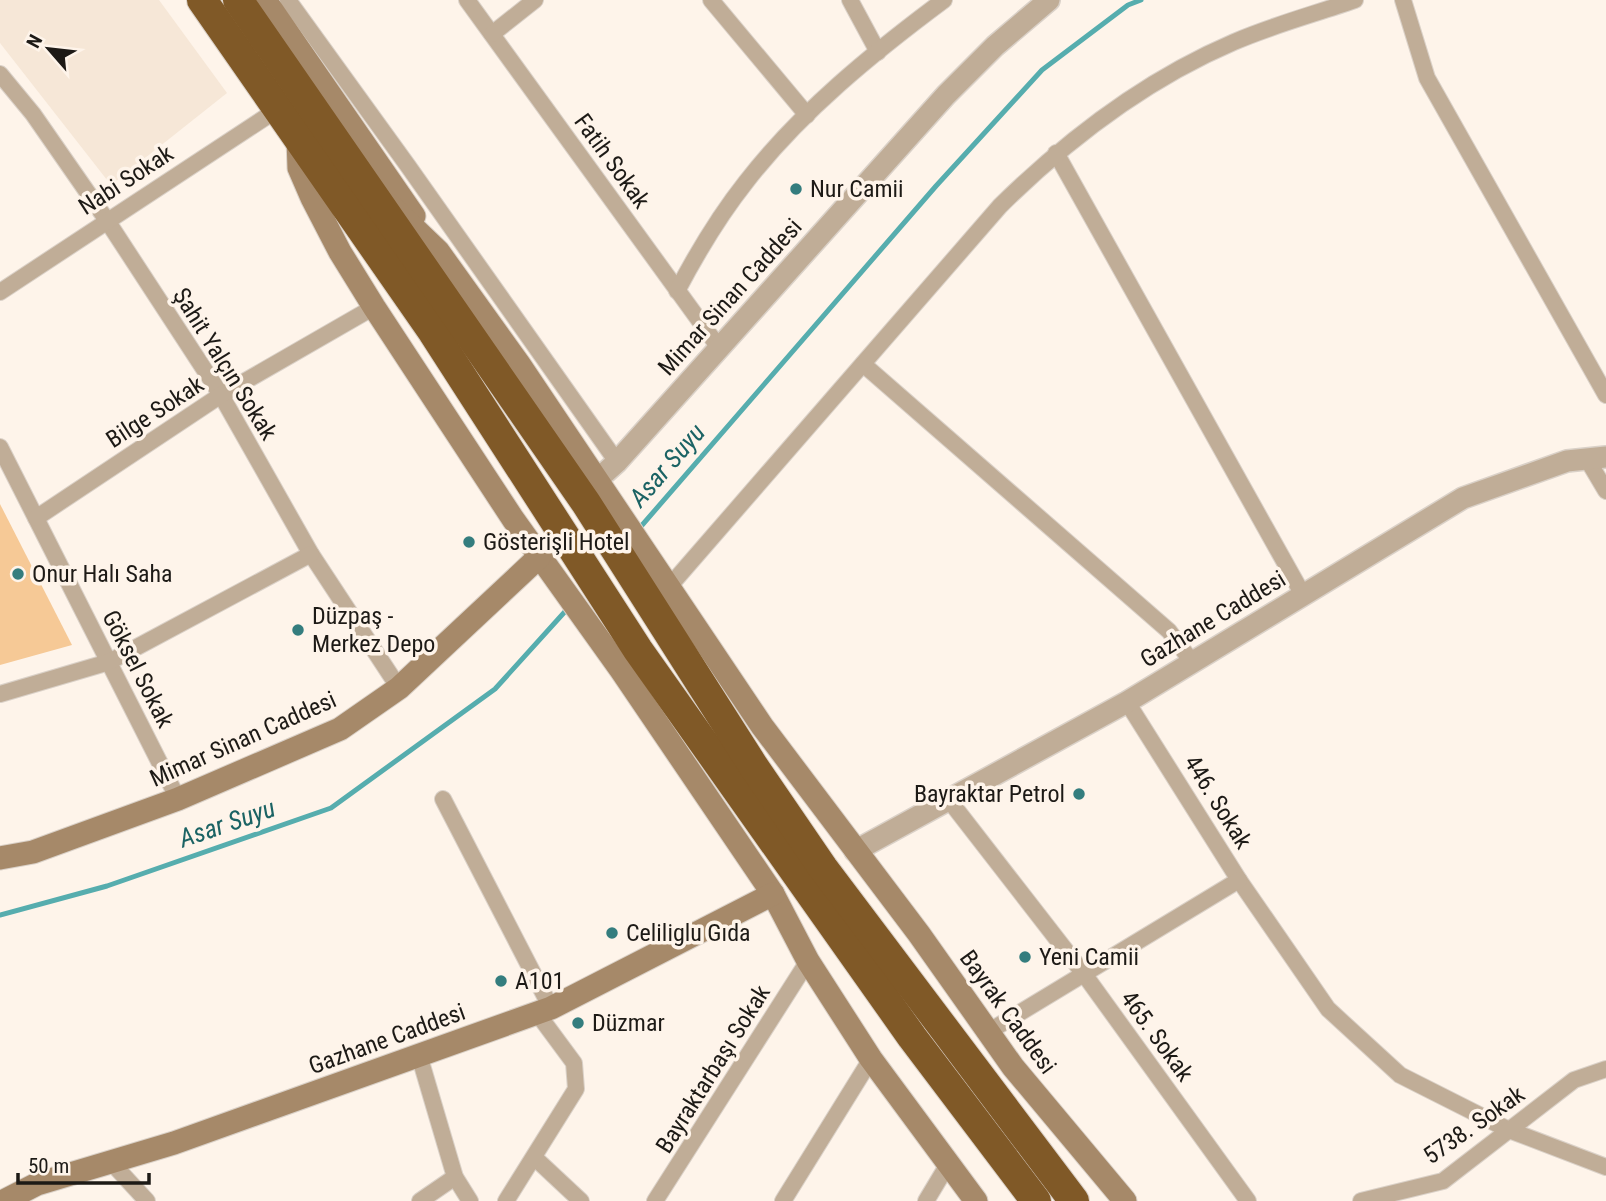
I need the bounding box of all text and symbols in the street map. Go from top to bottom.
north arrow [14,14,84,84]
text: N [22,31,47,52]
street label: Fatih Sokak [568,108,656,214]
street label: Nabi Sokak [74,139,179,221]
place label: Nur Camii [810,175,903,203]
marker: Nur Camii [788,181,804,197]
street label: Mimar Sinan Caddesi [652,213,808,381]
street label: Şahit Yalçın Sokak [167,283,283,445]
street label: Bilge Sokak [101,370,209,454]
water label: Asar Suyu [622,418,711,513]
place label: Gösterişli Hotel [483,528,630,556]
marker: Gösterişli Hotel [461,534,477,550]
place label: Onur Halı Saha [32,560,173,588]
street label: Gazhane Caddesi [1135,565,1291,673]
marker: Onur Halı Saha [10,566,26,582]
place label: Düzpaş - Merkez Depo [312,602,435,658]
street label: Göksel Sokak [96,606,180,732]
marker: Düzpaş - Merkez Depo [290,622,306,638]
street label: Mimar Sinan Caddesi [146,685,340,793]
street label: 446. Sokak [1178,750,1258,854]
place label: Bayraktar Petrol [914,780,1065,808]
marker: Bayraktar Petrol [1071,786,1087,802]
water label: Asar Suyu [174,793,279,854]
place label: Celiliglu Gıda [626,919,751,947]
marker: Celiliglu Gıda [604,925,620,941]
place label: Yeni Camii [1039,943,1139,971]
street label: Bayrak Caddesi [954,945,1062,1079]
marker: Yeni Camii [1017,949,1033,965]
place label: A101 [515,967,564,995]
marker: A101 [493,973,509,989]
street label: Bayraktarbaşı Sokak [650,980,776,1158]
street label: 465. Sokak [1115,985,1199,1087]
street label: Gazhane Caddesi [305,998,469,1080]
place label: Düzmar [592,1009,665,1037]
marker: Düzmar [570,1015,586,1031]
street label: 5738. Sokak [1418,1080,1530,1170]
scale bar [18,1142,149,1186]
text: 50 m [28,1154,69,1178]

